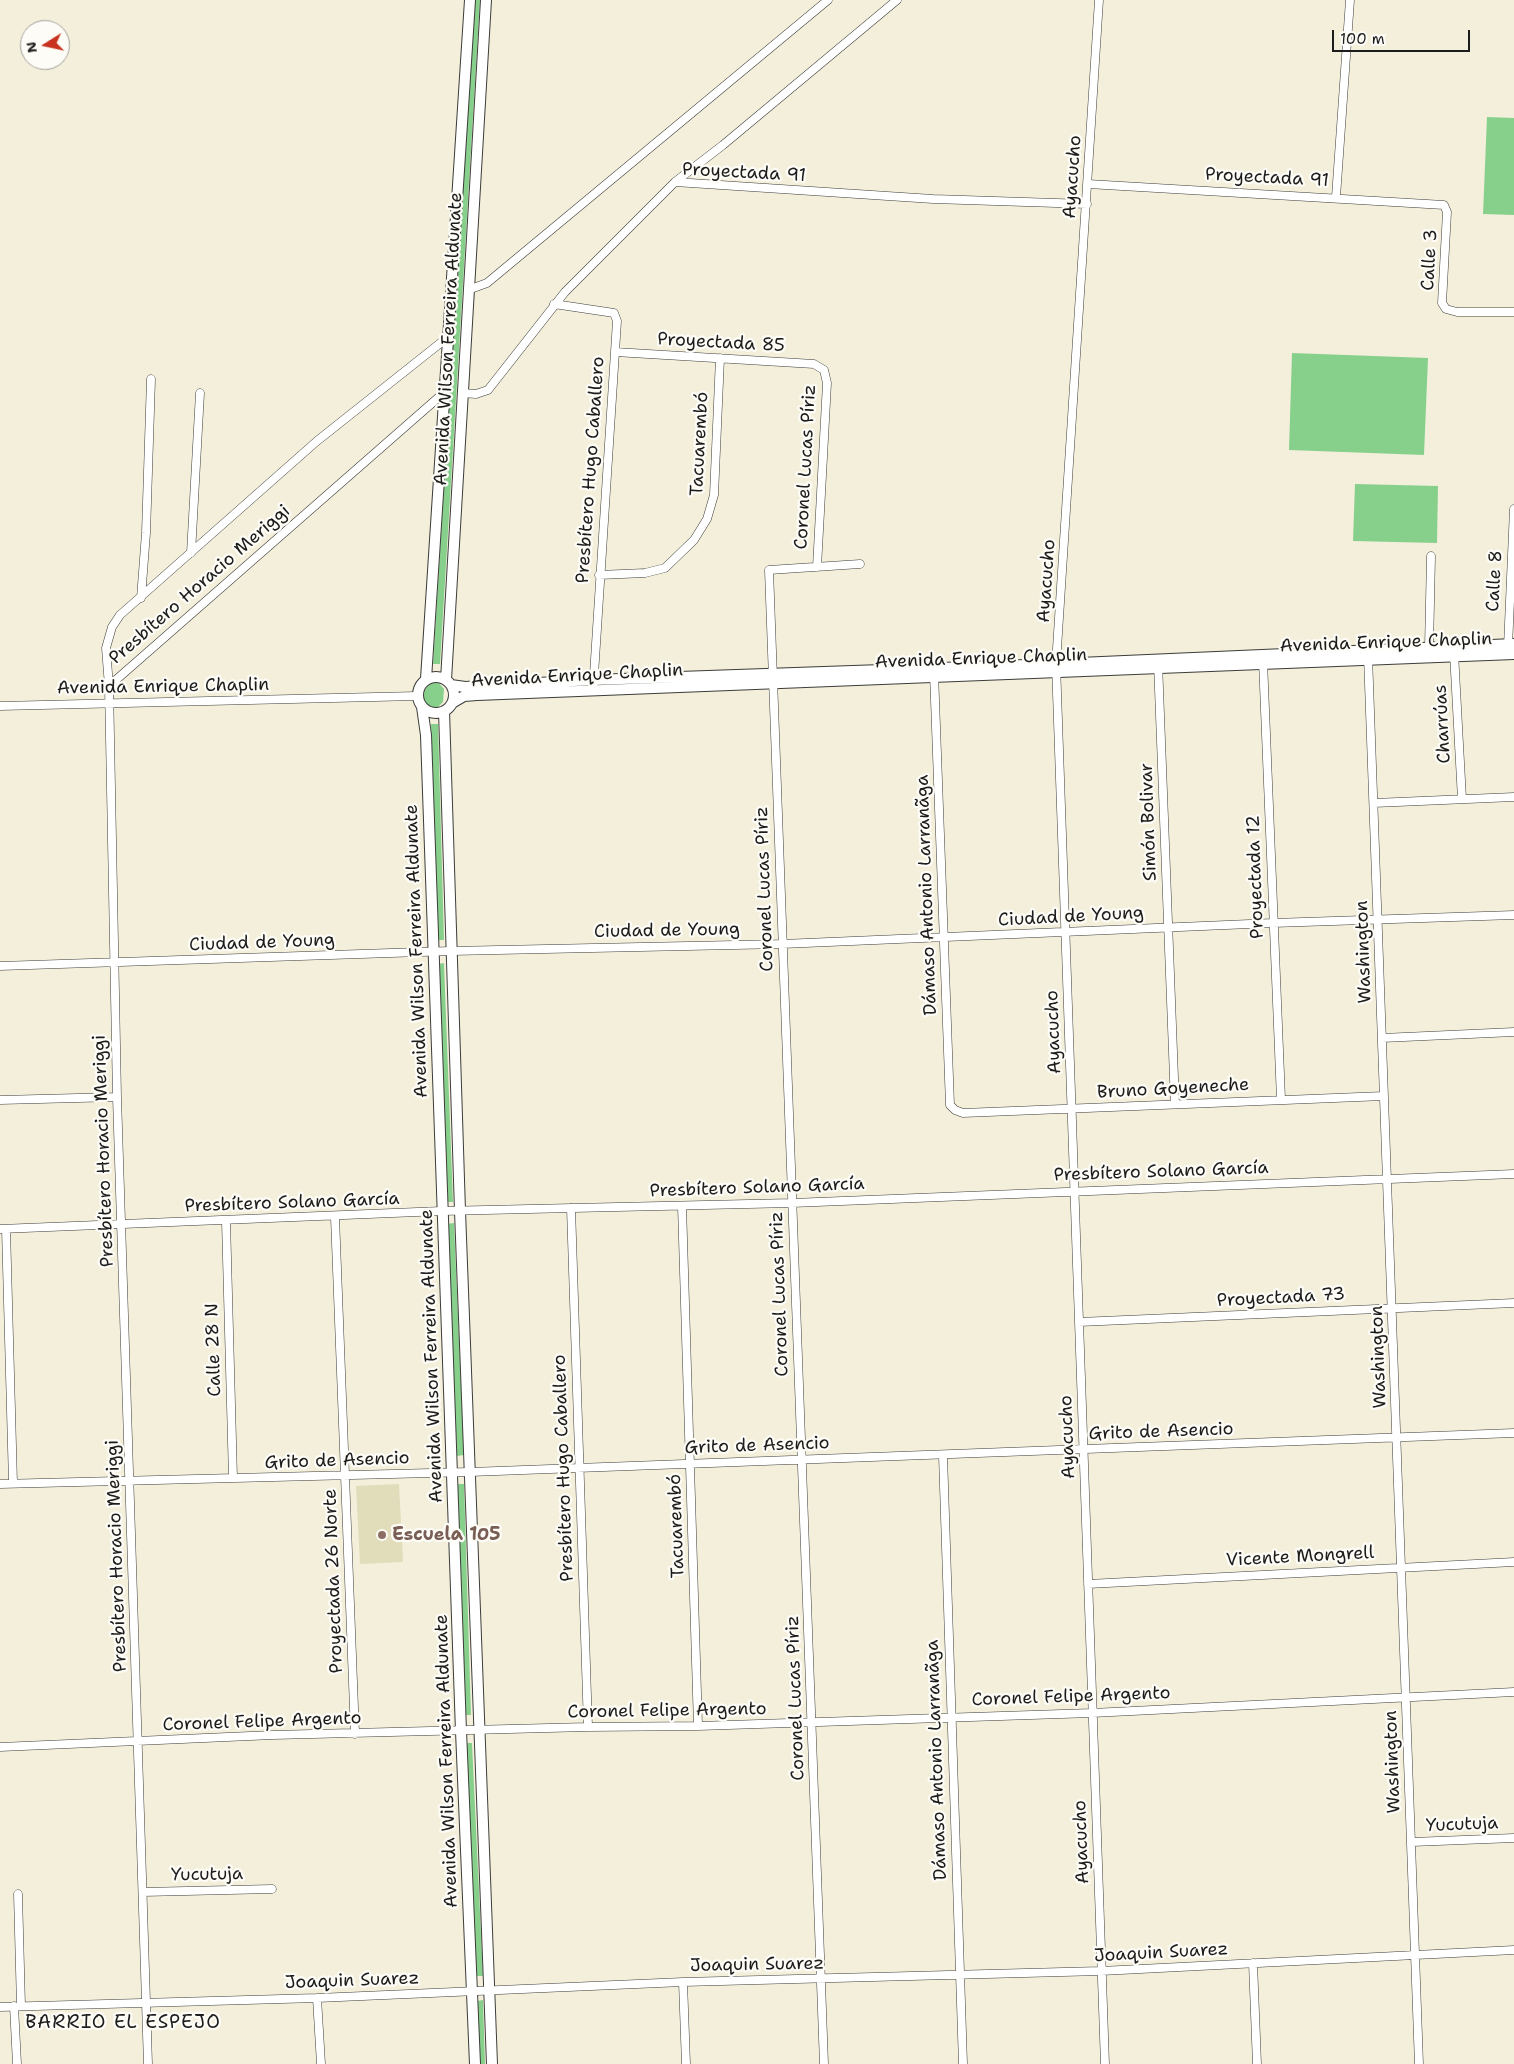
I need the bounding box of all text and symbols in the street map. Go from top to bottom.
north arrow [20,20,70,70]
scale bar [1334,20,1472,52]
text: 100 m [1340,29,1385,49]
text: N [21,40,41,54]
street label: Ayacucho [1059,134,1087,220]
street label: Proyectada 91 [681,159,807,187]
street label: Proyectada 91 [1204,164,1330,192]
street label: Avenida Wilson Ferreira Aldunate [431,192,467,486]
street label: Calle 3 [1418,229,1442,291]
street label: Proyectada 85 [657,329,785,357]
street label: Presbítero Hugo Caballero [572,356,610,584]
street label: Coronel Lucas Píriz [791,384,821,550]
street label: Tacuarembó [686,391,714,497]
street label: Presbítero Horacio Meriggi [105,501,295,669]
street label: Ayacucho [1033,538,1061,624]
street label: Calle 8 [1483,550,1507,612]
street label: Avenida Enrique Chaplin [1280,629,1492,657]
street label: Avenida Enrique Chaplin [875,645,1087,673]
street label: Avenida Enrique Chaplin [470,660,684,692]
street label: Avenida Enrique Chaplin [57,674,269,700]
street label: Charrúas [1430,684,1456,764]
street label: Simón Bolivar [1136,762,1162,882]
street label: Dámaso Antonio Larranãga [912,774,942,1016]
street label: Avenida Wilson Ferreira Aldunate [401,804,433,1098]
street label: Coronel Lucas Píriz [751,806,779,972]
street label: Proyectada 12 [1243,815,1269,939]
street label: Washington [1351,900,1377,1004]
street label: Ciudad de Young [998,902,1144,932]
street label: Ciudad de Young [594,919,740,943]
street label: Ciudad de Young [189,930,335,956]
street label: Ayacucho [1042,990,1066,1074]
street label: Presbítero Horacio Meriggi [89,1034,119,1268]
street label: Bruno Goyeneche [1096,1074,1250,1104]
street label: Presbítero Solano García [1053,1157,1269,1187]
street label: Presbítero Solano García [649,1173,865,1203]
street label: Presbítero Solano García [184,1188,400,1218]
street label: Avenida Wilson Ferreira Aldunate [416,1209,448,1503]
street label: Coronel Lucas Píriz [766,1211,794,1377]
street label: Proyectada 73 [1216,1284,1346,1312]
street label: Calle 28 N [202,1303,226,1397]
street label: Washington [1366,1305,1392,1409]
street label: Presbítero Hugo Caballero [549,1354,579,1582]
street label: Ayacucho [1056,1395,1080,1479]
street label: Grito de Asencio [1088,1419,1234,1445]
street label: Grito de Asencio [684,1433,830,1459]
street label: Presbítero Horacio Meriggi [102,1439,132,1673]
street label: Grito de Asencio [264,1448,410,1474]
street label: Tacuarembó [664,1474,690,1578]
street label: Proyectada 26 Norte [320,1488,348,1674]
place label: Escuela 105 [392,1524,501,1546]
marker: Escuela 105 [376,1529,388,1541]
street label: Vicente Mongrell [1225,1542,1375,1572]
street label: Avenida Wilson Ferreira Aldunate [431,1614,463,1908]
street label: Coronel Lucas Píriz [782,1615,810,1781]
street label: Dámaso Antonio Larranãga [922,1639,952,1881]
street label: Coronel Felipe Argento [971,1683,1171,1711]
street label: Coronel Felipe Argento [567,1698,767,1724]
street label: Coronel Felipe Argento [162,1708,362,1736]
street label: Washington [1380,1710,1406,1814]
street label: Ayacucho [1070,1800,1094,1884]
street label: Yucutuja [1425,1813,1499,1837]
street label: Yucutuja [171,1864,243,1886]
street label: Joaquin Suarez [1093,1939,1229,1967]
street label: Joaquin Suarez [690,1953,824,1977]
street label: Joaquin Suarez [284,1968,420,1994]
district label: BARRIO EL ESPEJO [23,2012,223,2034]

